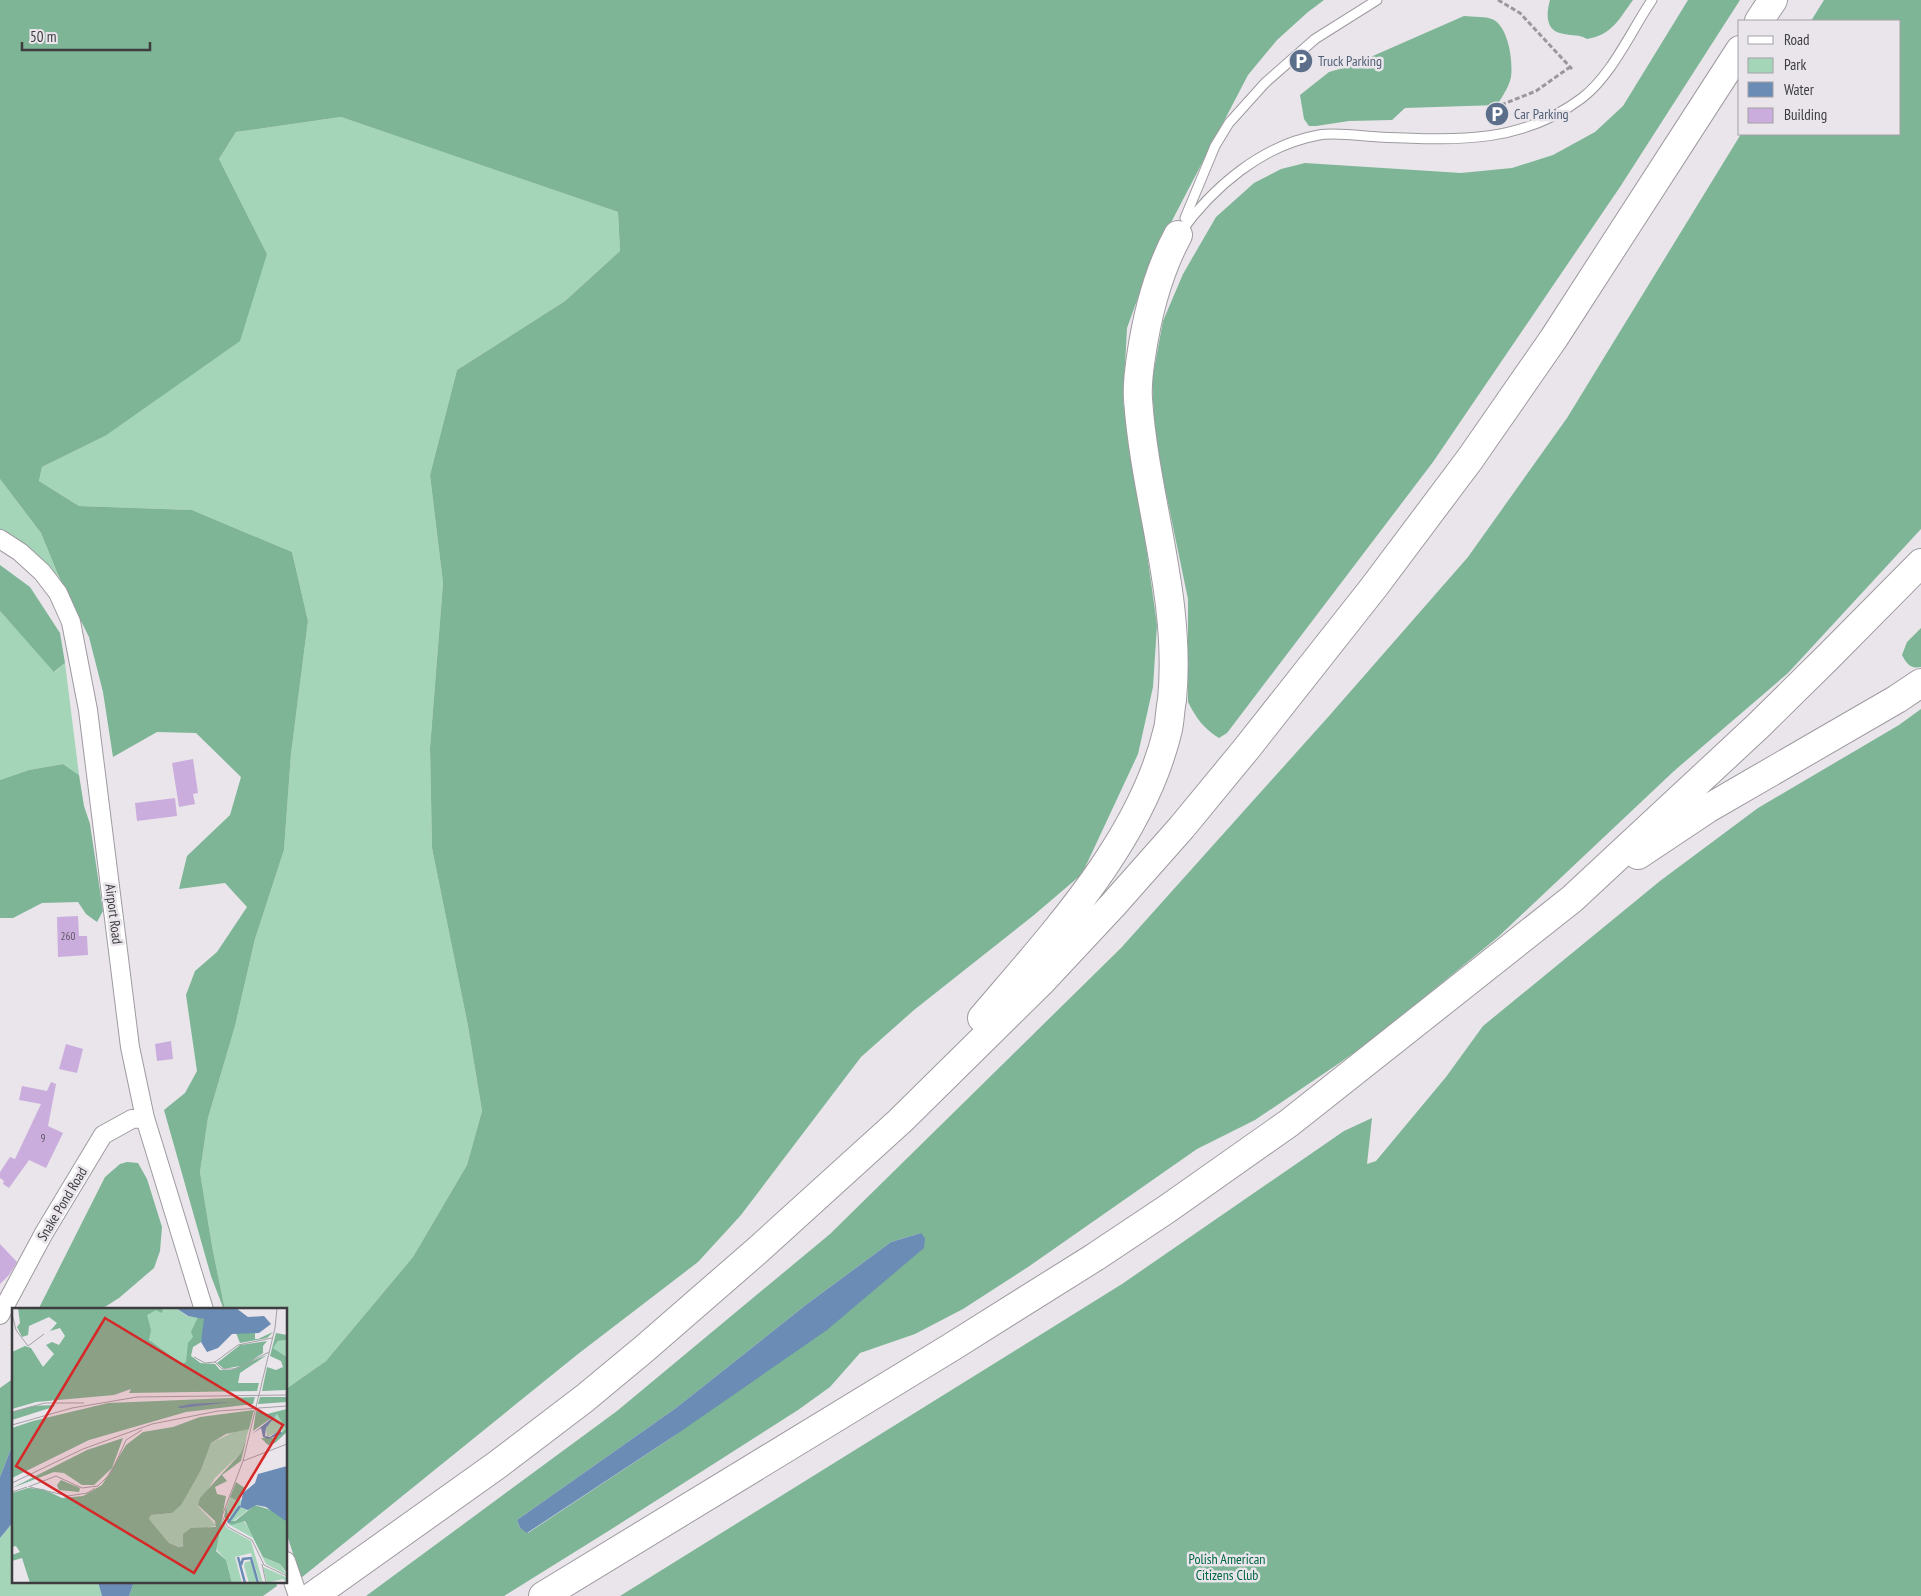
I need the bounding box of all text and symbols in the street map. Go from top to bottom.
scale bar [22,20,150,52]
legend [1738,20,1901,135]
text: 50 m [30,27,56,46]
text: Road [1784,30,1810,49]
parking icon: Truck Parking [1288,48,1314,74]
place label: Truck Parking [1318,52,1382,70]
text: Park [1784,55,1806,74]
text: Water [1784,80,1815,99]
parking icon: Car Parking [1484,101,1510,127]
place label: Car Parking [1514,105,1569,123]
text: Building [1784,105,1827,124]
street label: Airport Road [101,883,127,945]
house number: 260 [61,929,75,943]
house number: 9 [41,1131,46,1145]
street label: Snake Pond Road [33,1164,91,1244]
inset map [12,1308,288,1584]
park label: Polish American Citizens Club [1189,1550,1265,1584]

